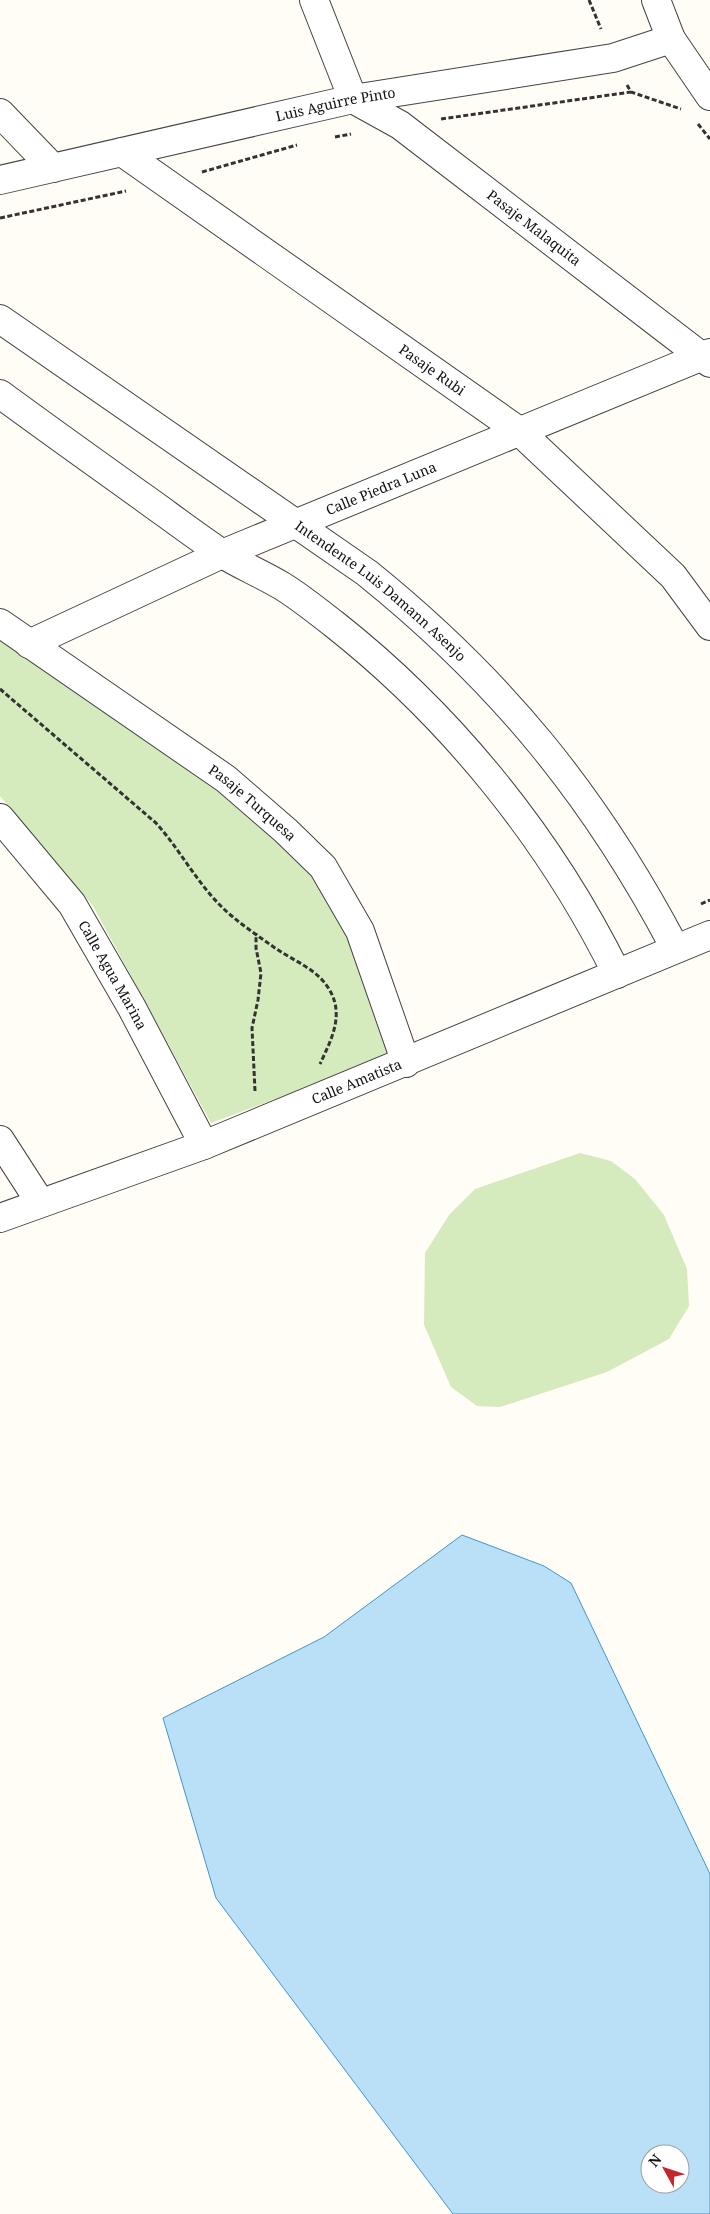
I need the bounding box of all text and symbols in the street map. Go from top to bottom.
street label: Luis Aguirre Pinto [274,82,397,125]
street label: Pasaje Malaquita [483,185,585,270]
street label: Pasaje Rubi [395,340,470,400]
street label: Calle Piedra Luna [323,457,439,519]
street label: Intendente Luis Damann Asenjo [291,516,470,665]
street label: Pasaje Turquesa [205,760,301,845]
street label: Calle Agua Marina [74,917,152,1033]
street label: Calle Amatista [309,1054,405,1108]
north arrow [640,2144,690,2194]
text: N [644,2150,665,2171]

